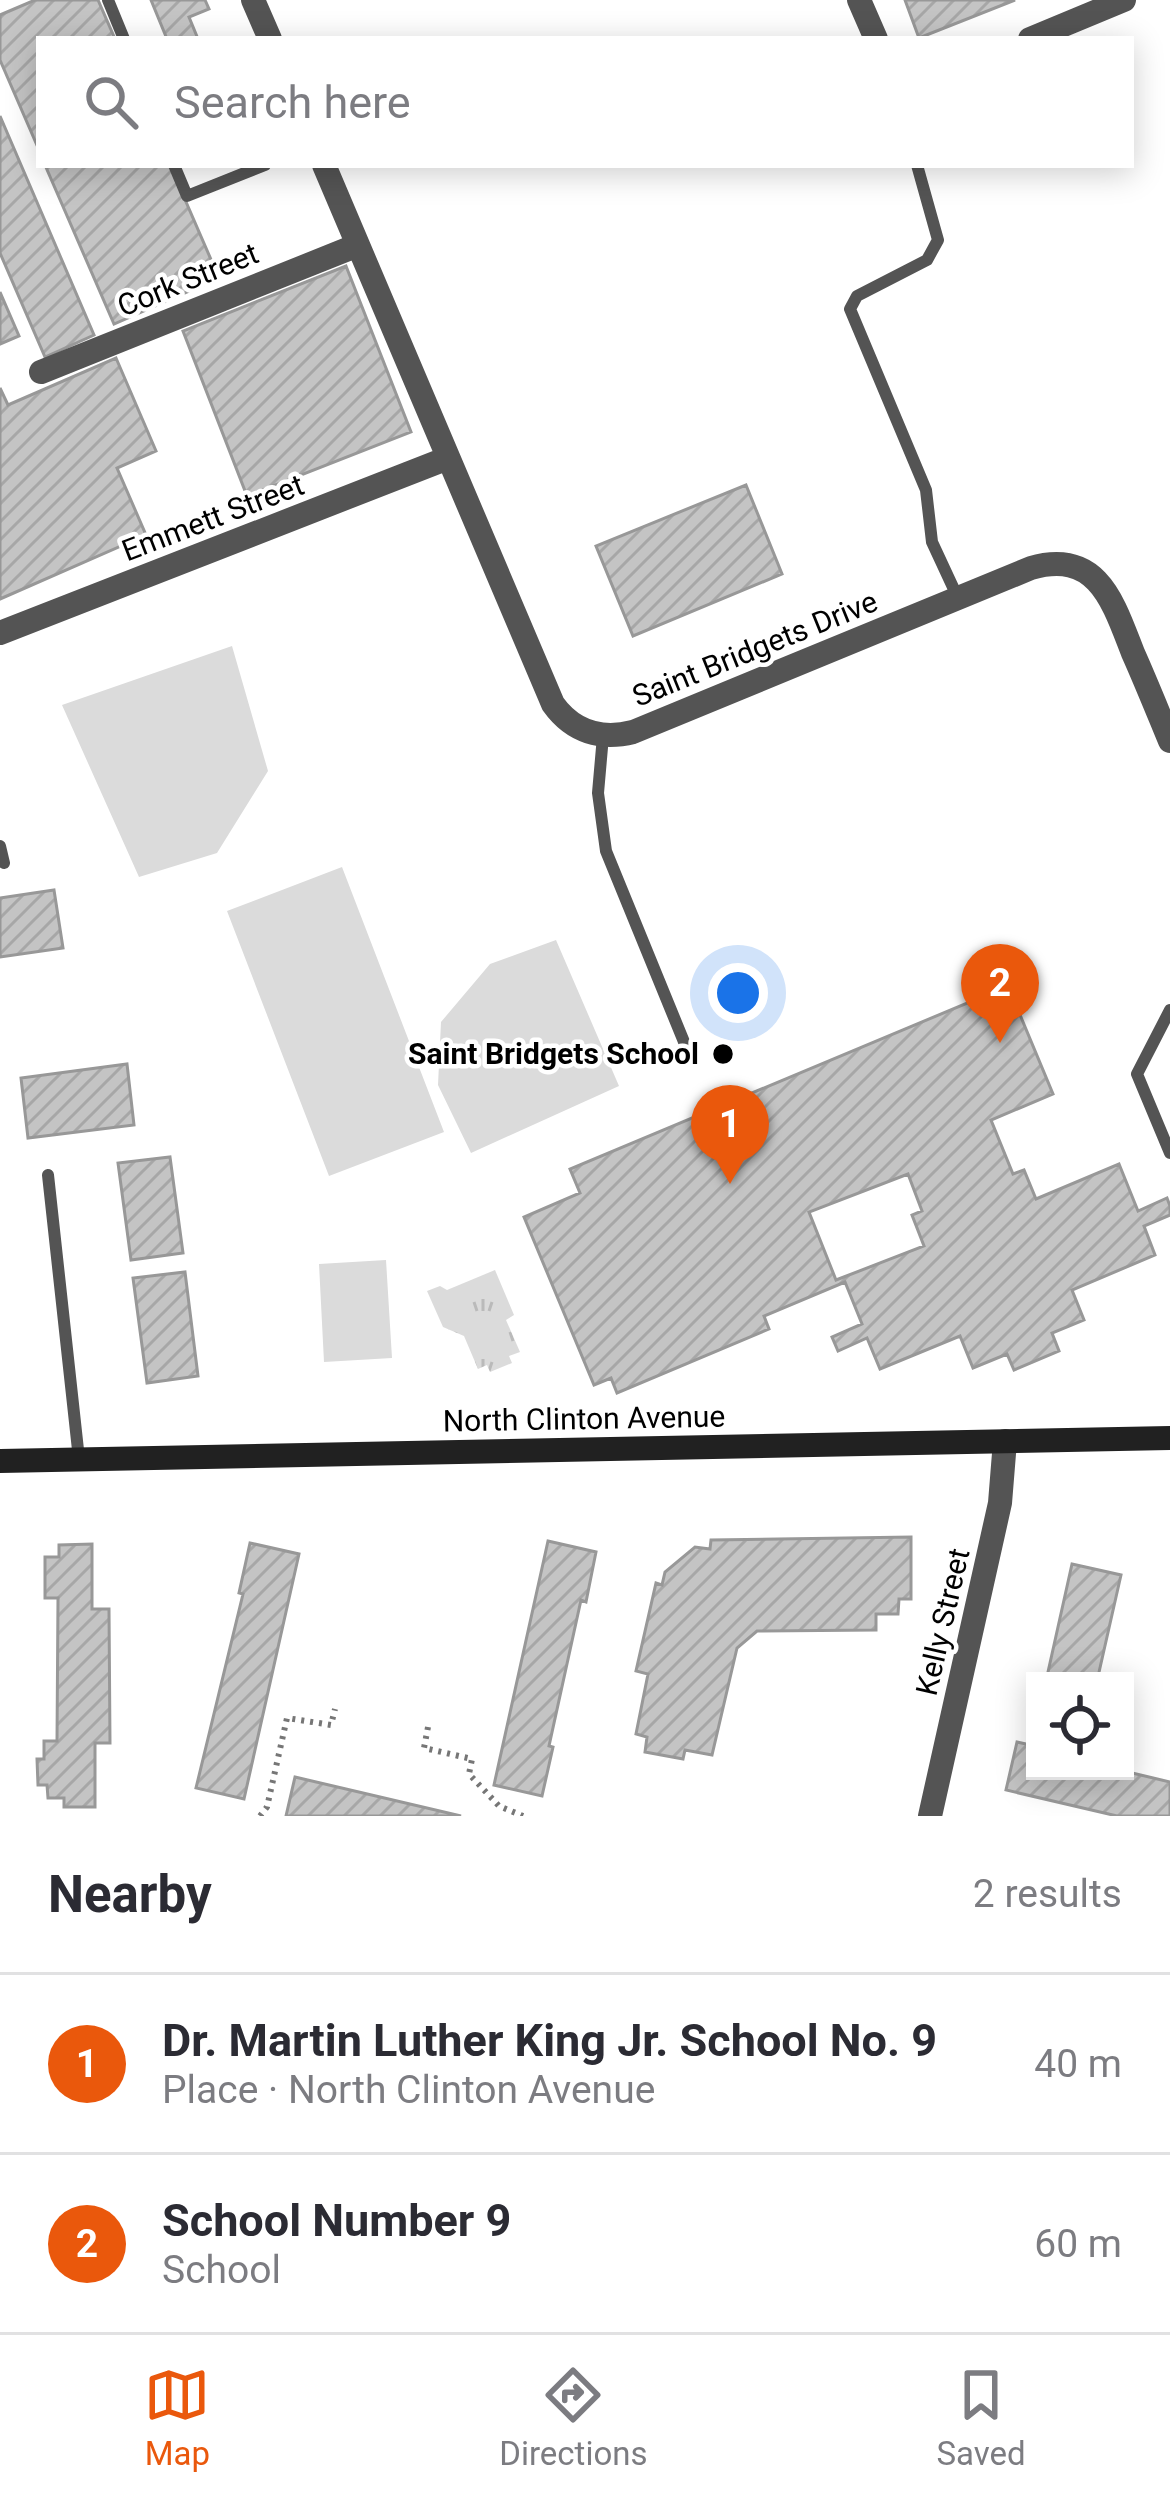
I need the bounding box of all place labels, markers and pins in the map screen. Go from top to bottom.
pin: 2 [961,944,1039,1043]
place label: Saint Bridgets School [408,1036,699,1071]
marker: Saint Bridgets School [710,1041,736,1067]
pin: 1 [691,1085,769,1184]

